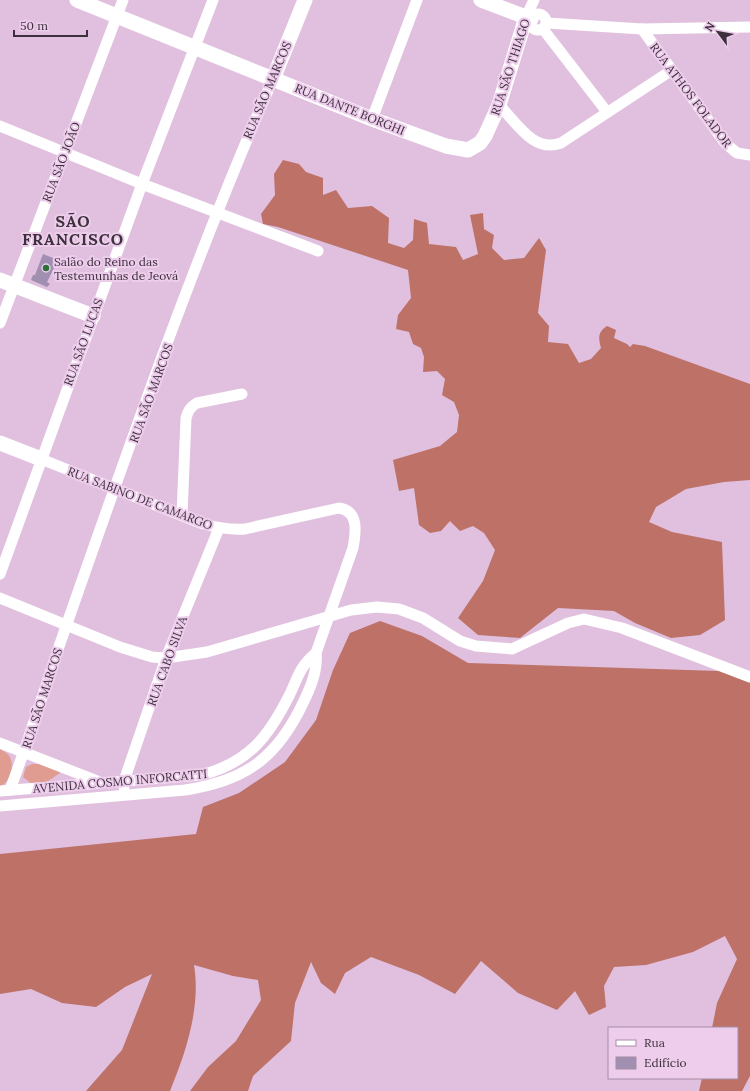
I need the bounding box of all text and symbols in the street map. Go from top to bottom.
scale bar [14,12,87,38]
north arrow [698,12,738,52]
street label: RUA SÃO THIAGO [487,17,533,117]
text: 50 m [20,18,48,33]
text: N [701,19,718,34]
street label: RUA SÃO MARCOS [240,39,294,141]
street label: RUA ATHOS FOLADOR [647,40,735,151]
street label: RUA DANTE BORGHI [293,80,407,138]
street label: RUA SÃO JOÃO [39,120,83,204]
district label: SÃO FRANCISCO [22,211,124,249]
place label: Salão do Reino das Testemunhas de Jeová [54,254,178,283]
marker: Salão do Reino das Testemunhas de Jeová [41,263,51,273]
street label: RUA SÃO LUCAS [60,296,106,388]
street label: RUA SÃO MARCOS [126,341,176,445]
street label: RUA SABINO DE CAMARGO [65,463,215,533]
street label: RUA CABO SILVA [144,614,190,708]
street label: RUA SÃO MARCOS [19,646,65,750]
street label: AVENIDA COSMO INFORCATTI [31,766,208,796]
legend [608,1027,738,1079]
text: Rua [644,1035,665,1050]
text: Edifício [644,1055,687,1070]

